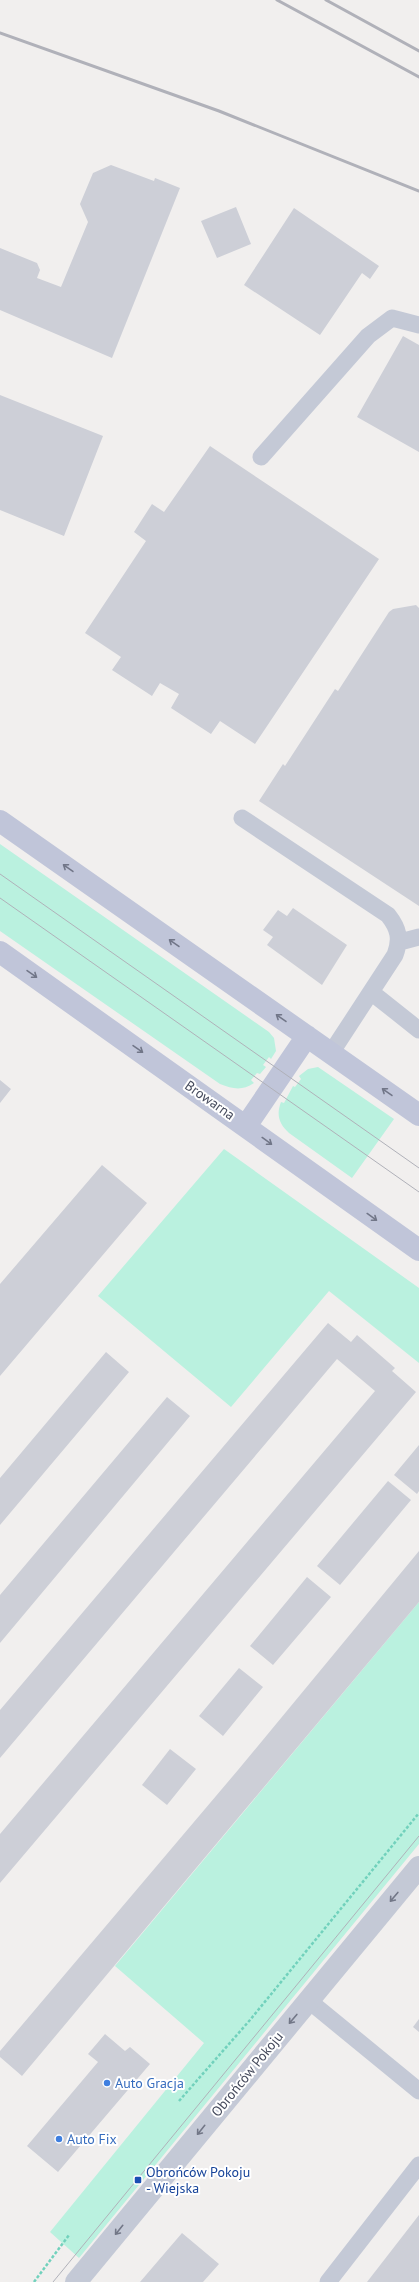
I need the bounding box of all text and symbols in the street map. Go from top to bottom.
one-way arrow [62,864,73,872]
one-way arrow [169,939,180,947]
one-way arrow [26,970,37,978]
one-way arrow [275,1014,286,1022]
one-way arrow [132,1045,143,1053]
street label: Browarna [182,1076,239,1124]
one-way arrow [382,1088,393,1096]
one-way arrow [261,1137,272,1145]
one-way arrow [366,1213,377,1221]
one-way arrow [390,1892,399,1902]
one-way arrow [289,2013,297,2024]
street label: Obrońców Pokoju [207,2028,287,2120]
place label: Auto Gracja [115,2074,184,2092]
marker: Auto Gracja [102,2078,112,2088]
one-way arrow [197,2124,206,2135]
place label: Auto Fix [67,2130,117,2148]
marker: Auto Fix [54,2134,64,2144]
place label: Obrońców Pokoju - Wiejska [146,2163,250,2197]
marker: Obrońców Pokoju - Wiejska [133,2175,143,2185]
one-way arrow [115,2225,123,2236]

